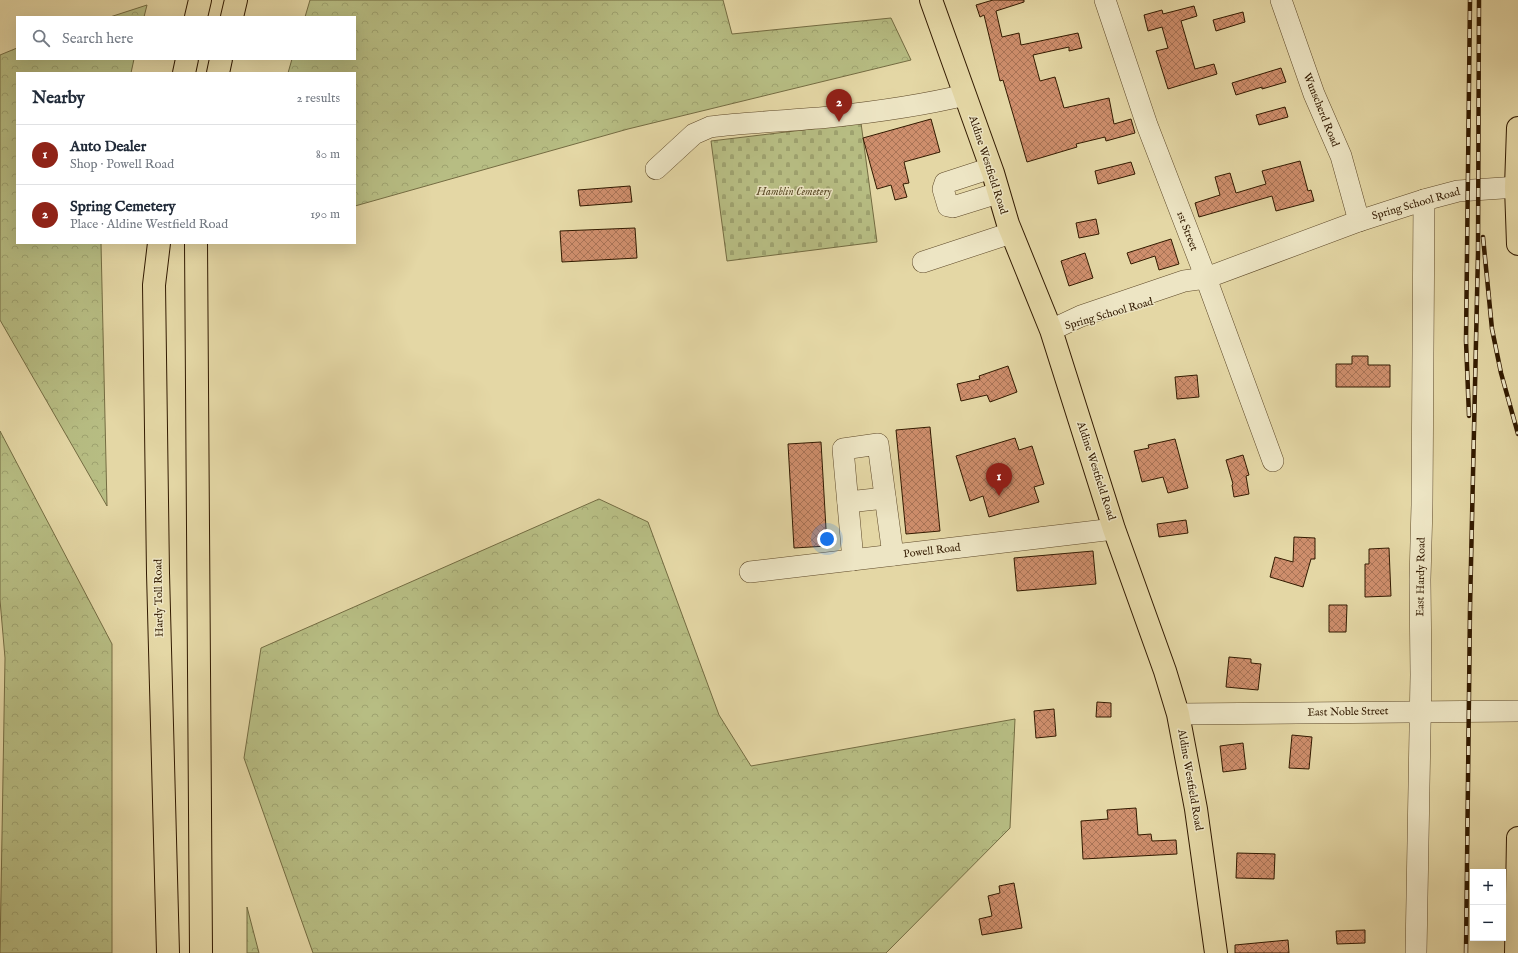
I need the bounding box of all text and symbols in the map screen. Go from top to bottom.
search box [16,16,356,60]
icon: search [30,27,52,49]
text: Search here [62,29,133,48]
street label: Wunscherd Road [1300,71,1342,149]
text: Nearby [32,88,85,109]
pin: 2 [826,89,852,122]
text: 2 results [296,90,340,107]
street label: Aldine Westfield Road [965,113,1011,216]
text: Auto Dealer [70,137,146,156]
text: 1 [43,146,47,163]
text: 80 m [316,146,340,163]
text: Shop · Powell Road [70,156,174,173]
park label: Hamblin Cemetery [756,185,832,199]
street label: Spring School Road [1370,185,1462,223]
text: Spring Cemetery [70,197,176,216]
text: 2 [42,206,48,223]
text: 190 m [310,206,340,223]
street label: 1st Street [1173,209,1201,253]
text: Place · Aldine Westfield Road [70,216,228,233]
street label: Spring School Road [1063,295,1155,333]
street label: Aldine Westfield Road [1073,419,1119,522]
pin: 1 [986,463,1012,496]
your location [817,529,837,549]
street label: East Hardy Road [1413,537,1429,617]
street label: Powell Road [903,541,962,561]
street label: Hardy Toll Road [151,559,167,637]
street label: East Noble Street [1307,704,1389,720]
street label: Aldine Westfield Road [1174,727,1206,832]
map controls [1470,869,1506,941]
button: + [1470,869,1506,905]
button: − [1470,905,1506,941]

